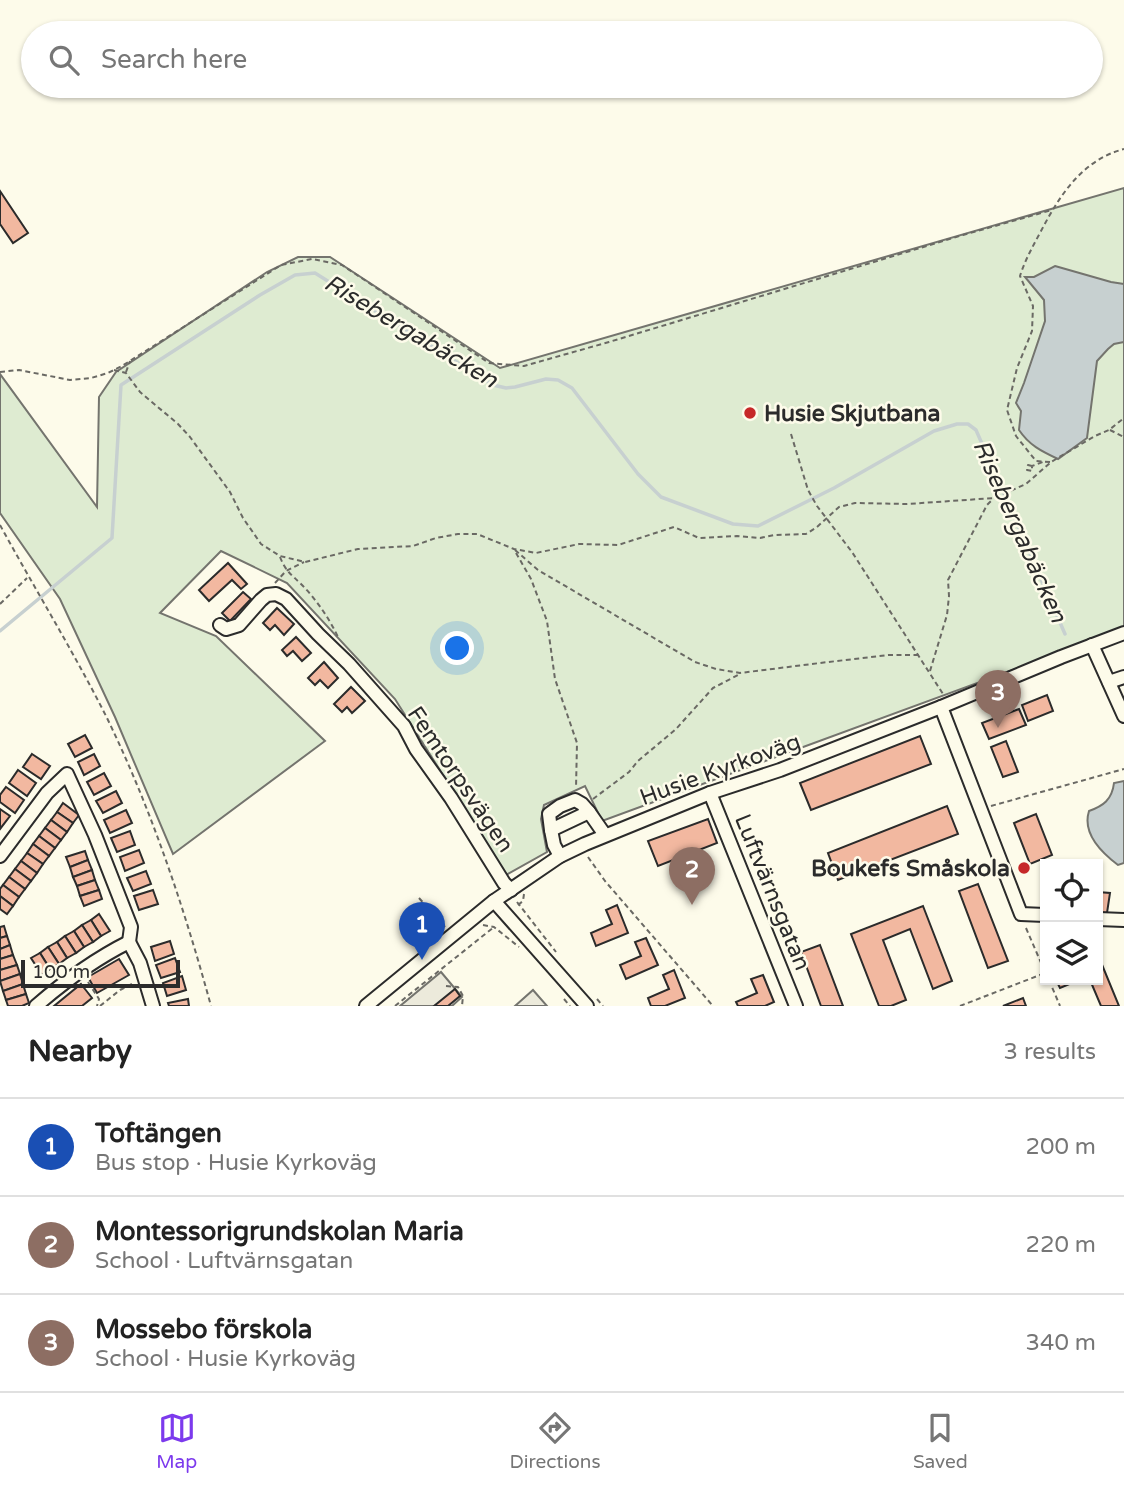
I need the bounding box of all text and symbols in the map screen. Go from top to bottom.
search box [21,21,1103,98]
icon: search [45,41,83,79]
text: Search here [101,44,247,75]
water label: Risebergabäcken [319,268,504,395]
place label: Husie Skjutbana [764,400,940,428]
marker: Husie Skjutbana [742,405,758,421]
water label: Risebergabäcken [966,435,1073,628]
your location [440,631,474,665]
pin: 3 [975,670,1021,728]
street label: Femtorpsvägen [401,701,519,858]
street label: Husie Kyrkoväg [636,728,805,812]
street label: Luftvärnsgatan [728,810,816,975]
pin: 2 [669,847,715,905]
place label: Boukefs Småskola [811,855,1010,883]
map controls [1040,859,1103,985]
button: locate [1040,859,1103,922]
marker: Boukefs Småskola [1016,860,1032,876]
pin: 1 [399,902,445,960]
button: layers [1040,922,1103,985]
scale bar [21,957,180,989]
text: 100 m [32,961,90,983]
text: Nearby [28,1033,132,1070]
text: 3 results [1003,1038,1096,1066]
text: Toftängen [95,1118,222,1149]
text: 1 [44,1133,58,1161]
text: 200 m [1026,1133,1096,1161]
text: Bus stop · Husie Kyrkoväg [95,1149,377,1177]
text: Montessorigrundskolan Maria [95,1216,464,1247]
text: 2 [44,1231,58,1259]
text: 220 m [1026,1231,1096,1259]
text: School · Luftvärnsgatan [95,1247,353,1275]
text: Mossebo förskola [95,1314,312,1345]
text: 3 [44,1329,58,1357]
text: 340 m [1026,1329,1096,1357]
text: School · Husie Kyrkoväg [95,1345,356,1373]
tab: Map [156,1409,197,1473]
tab: Directions [510,1409,601,1473]
tab: Saved [913,1409,968,1473]

